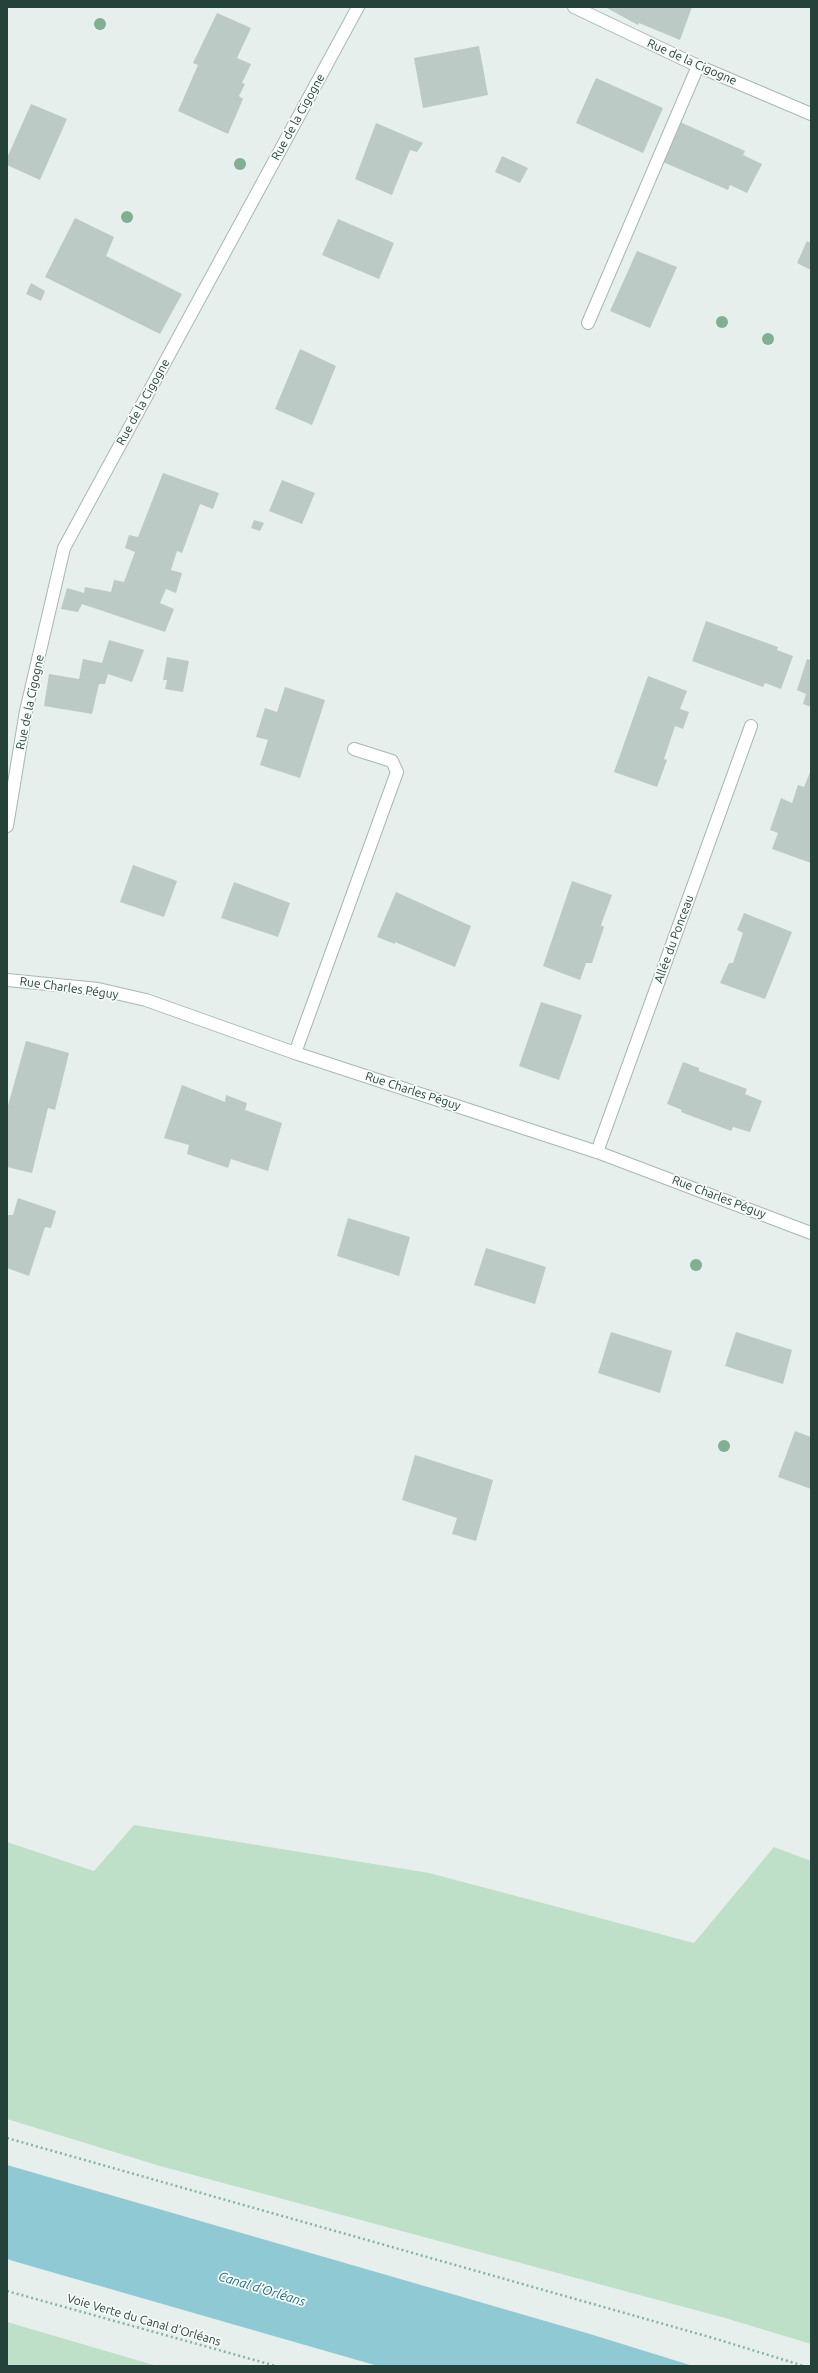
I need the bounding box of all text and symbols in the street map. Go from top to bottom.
street label: Rue de la Cigogne [645,36,739,88]
street label: Rue de la Cigogne [268,71,328,163]
street label: Rue de la Cigogne [113,356,173,448]
street label: Rue de la Cigogne [13,653,47,751]
street label: Allée du Ponceau [651,893,697,985]
street label: Rue Charles Péguy [19,974,119,1002]
street label: Rue Charles Péguy [363,1069,463,1113]
street label: Rue Charles Péguy [670,1172,768,1222]
water label: Canal d'Orléans [216,2268,308,2310]
street label: Voie Verte du Canal d'Orléans [65,2291,223,2349]

